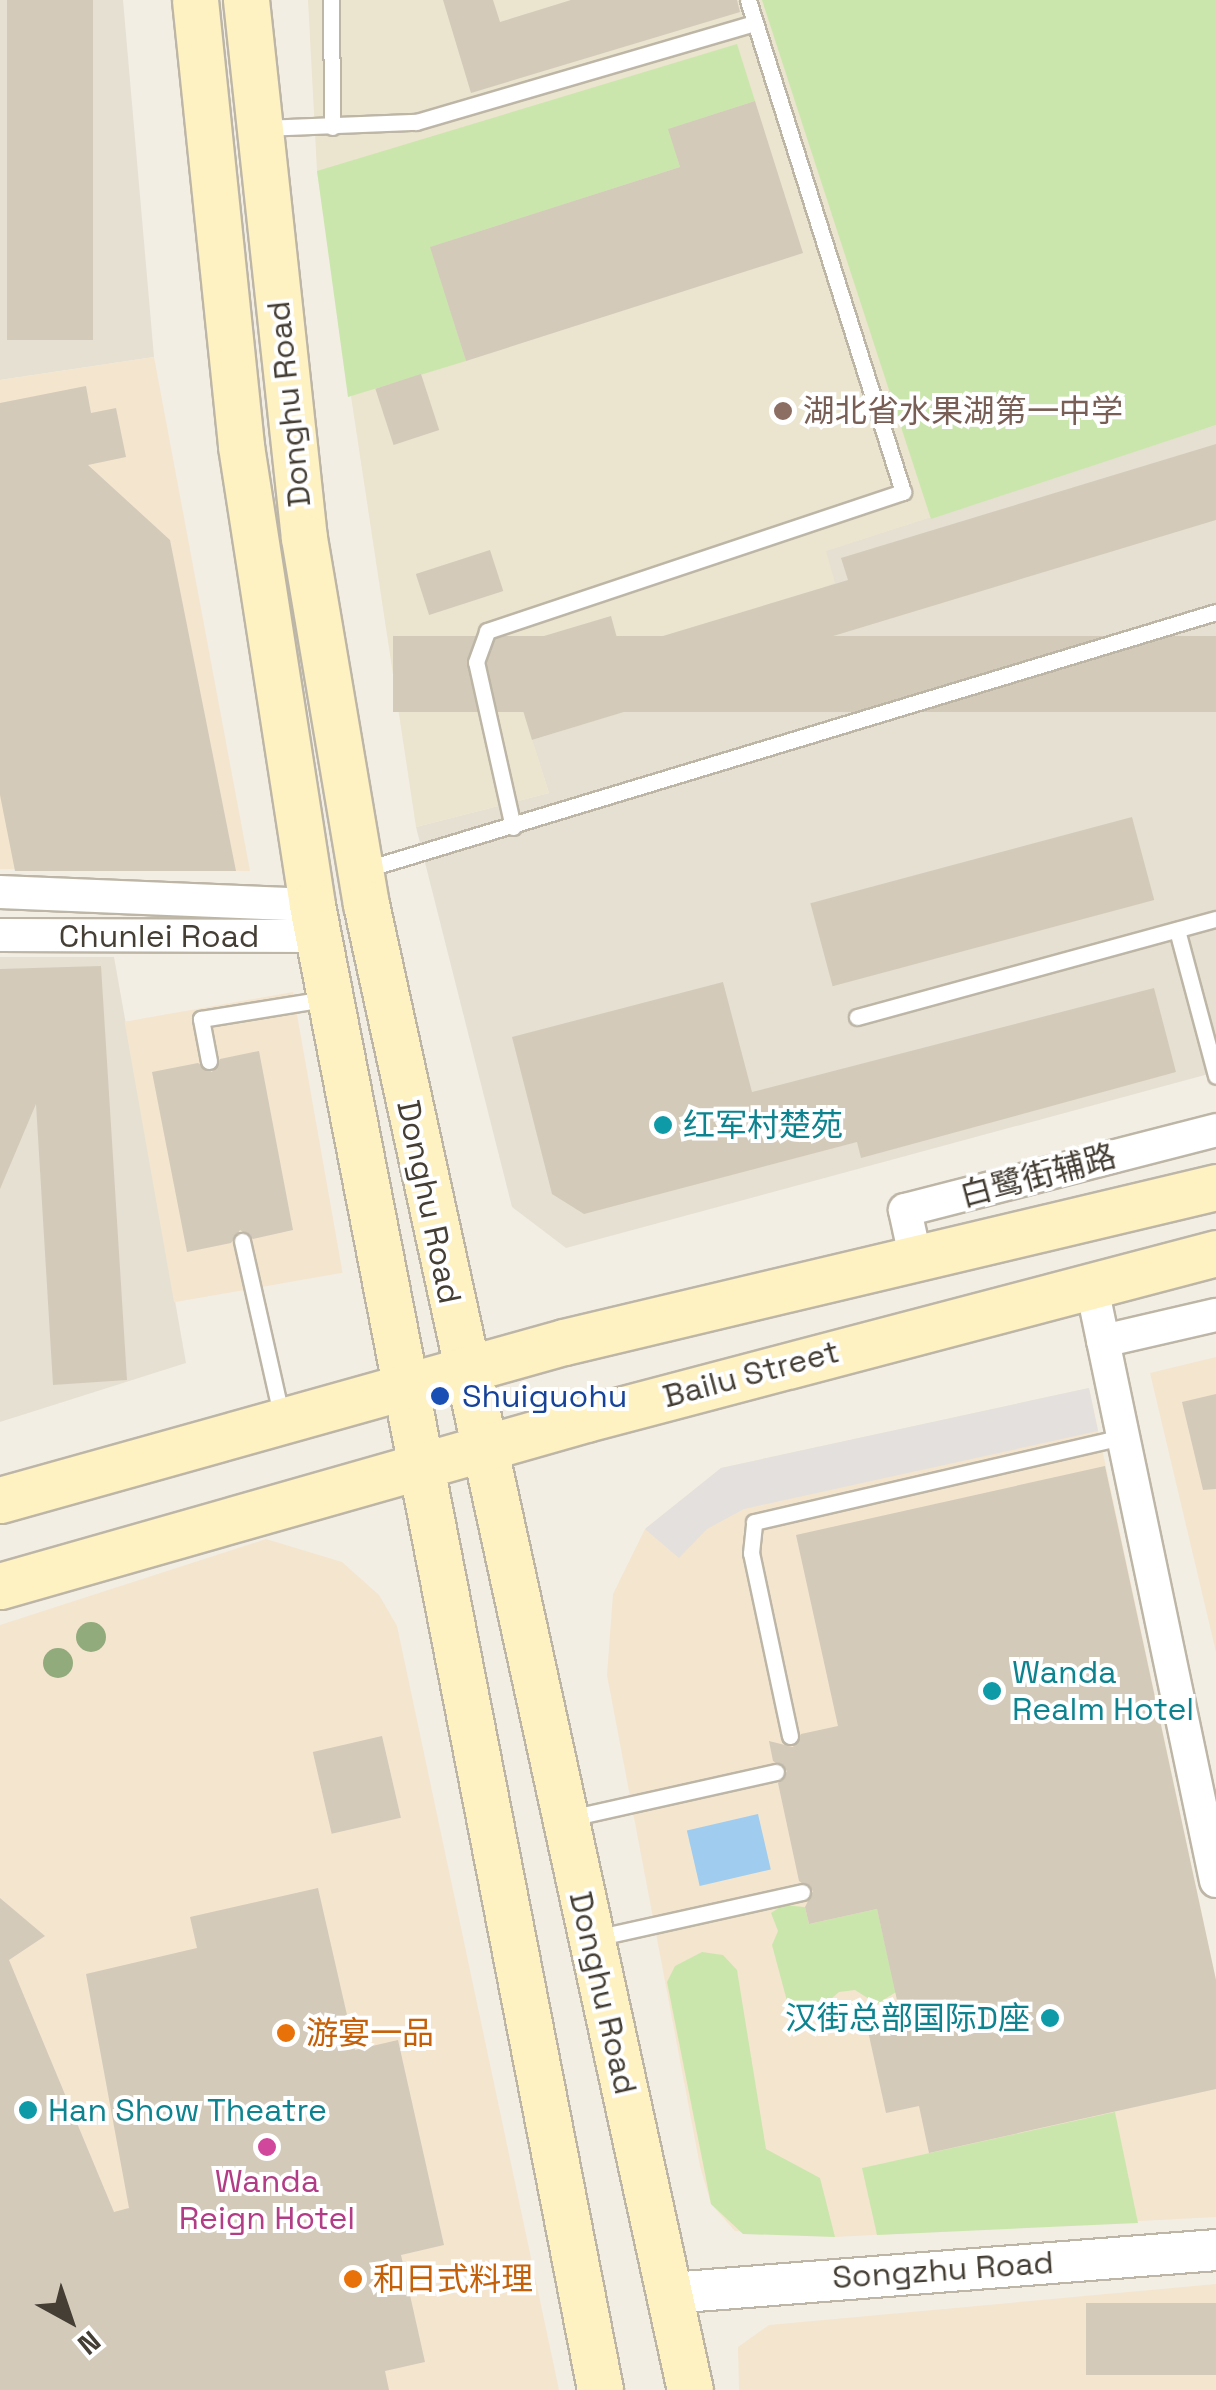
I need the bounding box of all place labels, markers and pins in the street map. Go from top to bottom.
place label: 湖北省水果湖第一中学 [803,392,1123,430]
marker: 湖北省水果湖第一中学 [772,400,794,422]
place label: 红军村楚苑 [683,1106,843,1144]
marker: 红军村楚苑 [652,1114,674,1136]
place label: Shuiguohu [462,1377,627,1415]
marker: Shuiguohu [427,1383,453,1409]
place label: Wanda Realm Hotel [1012,1654,1194,1729]
marker: Wanda Realm Hotel [981,1680,1003,1702]
place label: 汉街总部国际D座 [785,1999,1030,2037]
marker: 汉街总部国际D座 [1039,2007,1061,2029]
place label: 游宴一品 [306,2014,434,2052]
marker: 游宴一品 [275,2022,297,2044]
place label: Han Show Theatre [48,2091,328,2129]
marker: Han Show Theatre [17,2099,39,2121]
marker: Wanda Reign Hotel [256,2136,278,2158]
place label: Wanda Reign Hotel [179,2163,355,2238]
place label: 和日式料理 [373,2260,533,2298]
marker: 和日式料理 [342,2268,364,2290]

